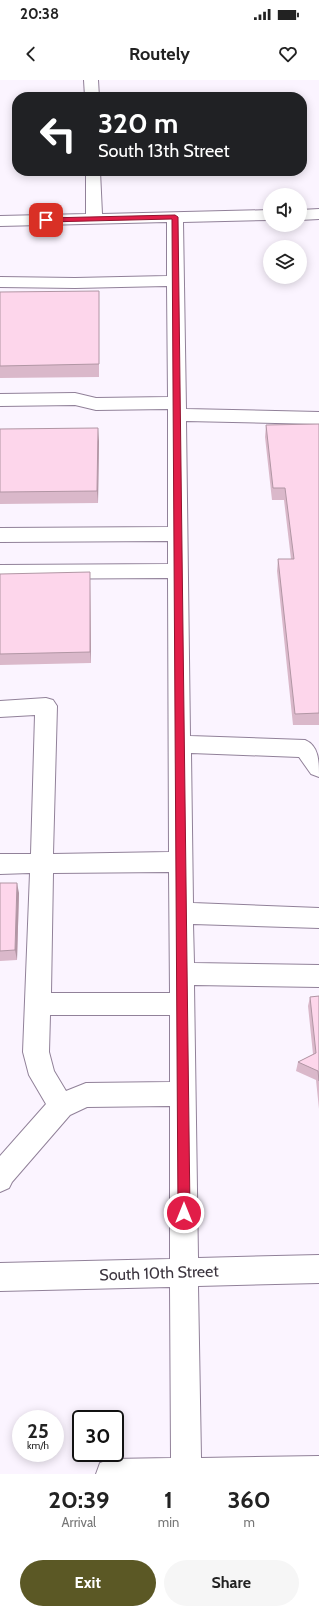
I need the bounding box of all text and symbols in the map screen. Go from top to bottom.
text: 20:38 [20,5,59,23]
icon: back [20,43,42,65]
text: Routely [129,43,190,65]
icon: heart [277,43,299,65]
text: 320 m [98,106,178,140]
icon: left [32,108,84,160]
text: South 13th Street [98,140,229,162]
map controls [263,188,307,284]
button: sound [263,188,307,232]
pin [29,203,63,237]
icon: arrive [35,209,57,231]
button: layers [263,240,307,284]
position arrow [163,1192,205,1234]
street label: South 10th Street [99,1261,220,1285]
speed limit sign: 30 [72,1410,124,1462]
text: 25 [27,1419,49,1443]
text: km/h [27,1439,49,1452]
text: 20:39 [48,1485,110,1514]
text: 1 [164,1485,173,1514]
text: 360 [227,1485,271,1514]
text: Arrival [62,1514,96,1530]
text: min [158,1514,179,1530]
text: m [243,1514,255,1530]
button: Exit [20,1560,156,1606]
button: Share [164,1560,299,1606]

